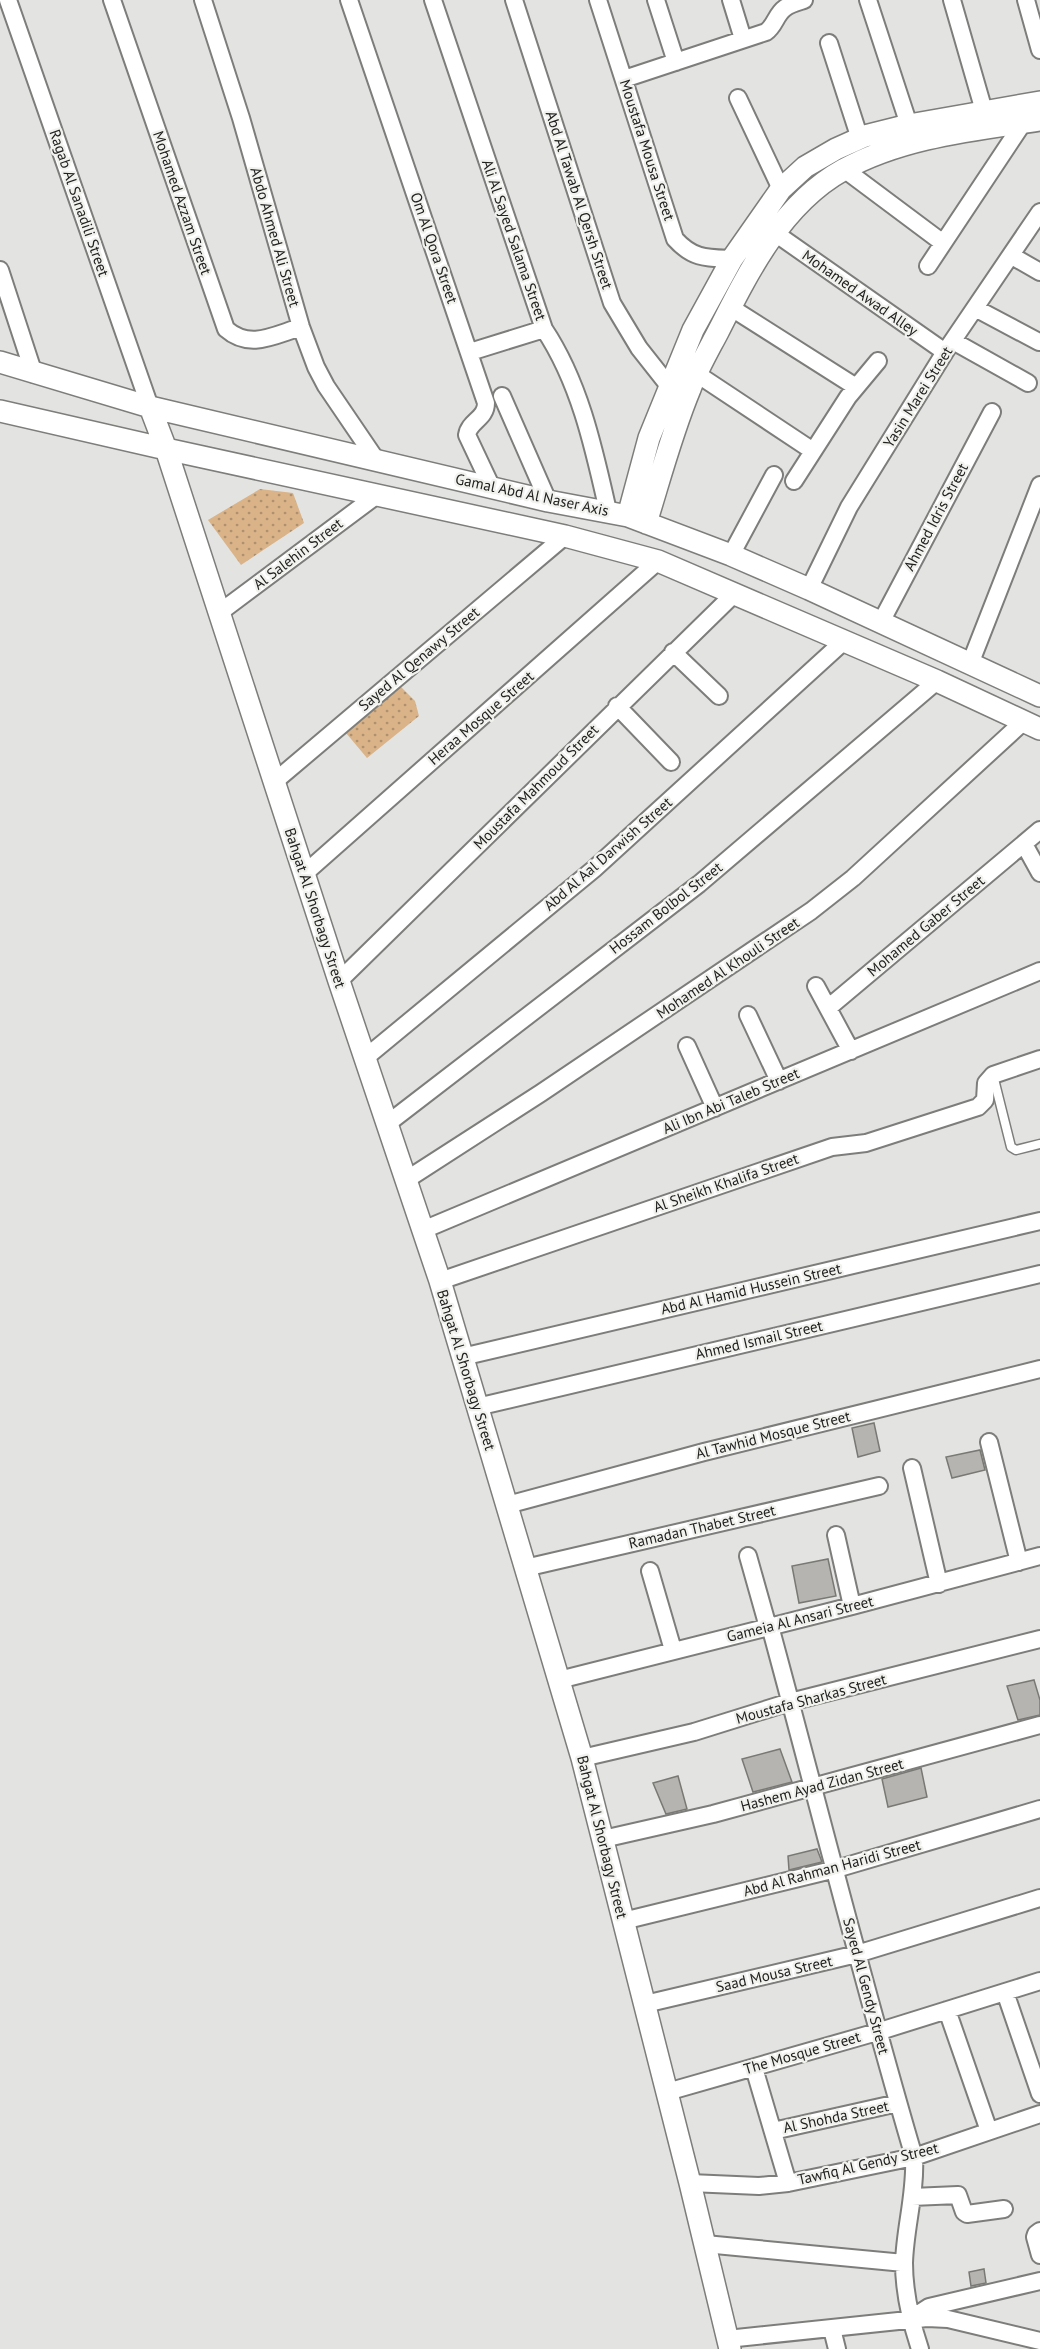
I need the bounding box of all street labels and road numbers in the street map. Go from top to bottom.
street label: Moustafa Mousa Street [616,77,679,223]
street label: Abd Al Tawab Al Qersh Street [542,108,617,291]
street label: Ragab Al Sanadili Street [45,127,114,279]
street label: Mohamed Azzam Street [149,128,216,277]
street label: Ali Al Sayed Salama Street [478,157,551,323]
street label: Abdo Ahmed Ali Street [246,165,305,309]
street label: Om Al Qora Street [407,190,462,306]
street label: Mohamed Awad Alley [799,245,922,340]
street label: Yasin Marei Street [879,343,956,451]
street label: Ahmed Idris Street [899,460,972,574]
street label: Gamal Abd Al Naser Axis [454,469,610,520]
street label: Al Salehin Street [249,514,346,593]
street label: Sayed Al Qenawy Street [354,602,483,715]
street label: Heraa Mosque Street [424,667,537,769]
street label: Moustafa Mahmoud Street [469,720,602,853]
street label: Abd Al Aal Darwish Street [540,793,676,915]
street label: Bahgat Al Shorbagy Street [281,825,350,990]
street label: Hossam Bolbol Street [605,858,726,958]
street label: Mohamed Gaber Street [863,871,988,980]
street label: Mohamed Al Khouli Street [653,913,803,1023]
street label: Ali Ibn Abi Taleb Street [660,1063,802,1138]
street label: Al Sheikh Khalifa Street [651,1149,801,1216]
street label: Abd Al Hamid Hussein Street [659,1259,843,1319]
street label: Bahgat Al Shorbagy Street [433,1287,500,1453]
street label: Ahmed Ismail Street [693,1316,824,1363]
street label: Al Tawhid Mosque Street [694,1406,852,1463]
street label: Ramadan Thabet Street [627,1500,777,1553]
street label: Gameia Al Ansari Street [725,1591,875,1646]
street label: Moustafa Sharkas Street [734,1669,888,1728]
street label: Bahgat Al Shorbagy Street [573,1753,632,1920]
street label: Hashem Ayad Zidan Street [738,1754,905,1815]
street label: Abd Al Rahman Haridi Street [741,1835,923,1900]
street label: Sayed Al Gendy Street [839,1916,894,2056]
street label: Saad Mousa Street [714,1951,834,1996]
street label: The Mosque Street [741,2027,862,2078]
street label: Al Shohda Street [781,2096,890,2137]
street label: Tawfiq Al Gendy Street [796,2138,940,2189]

